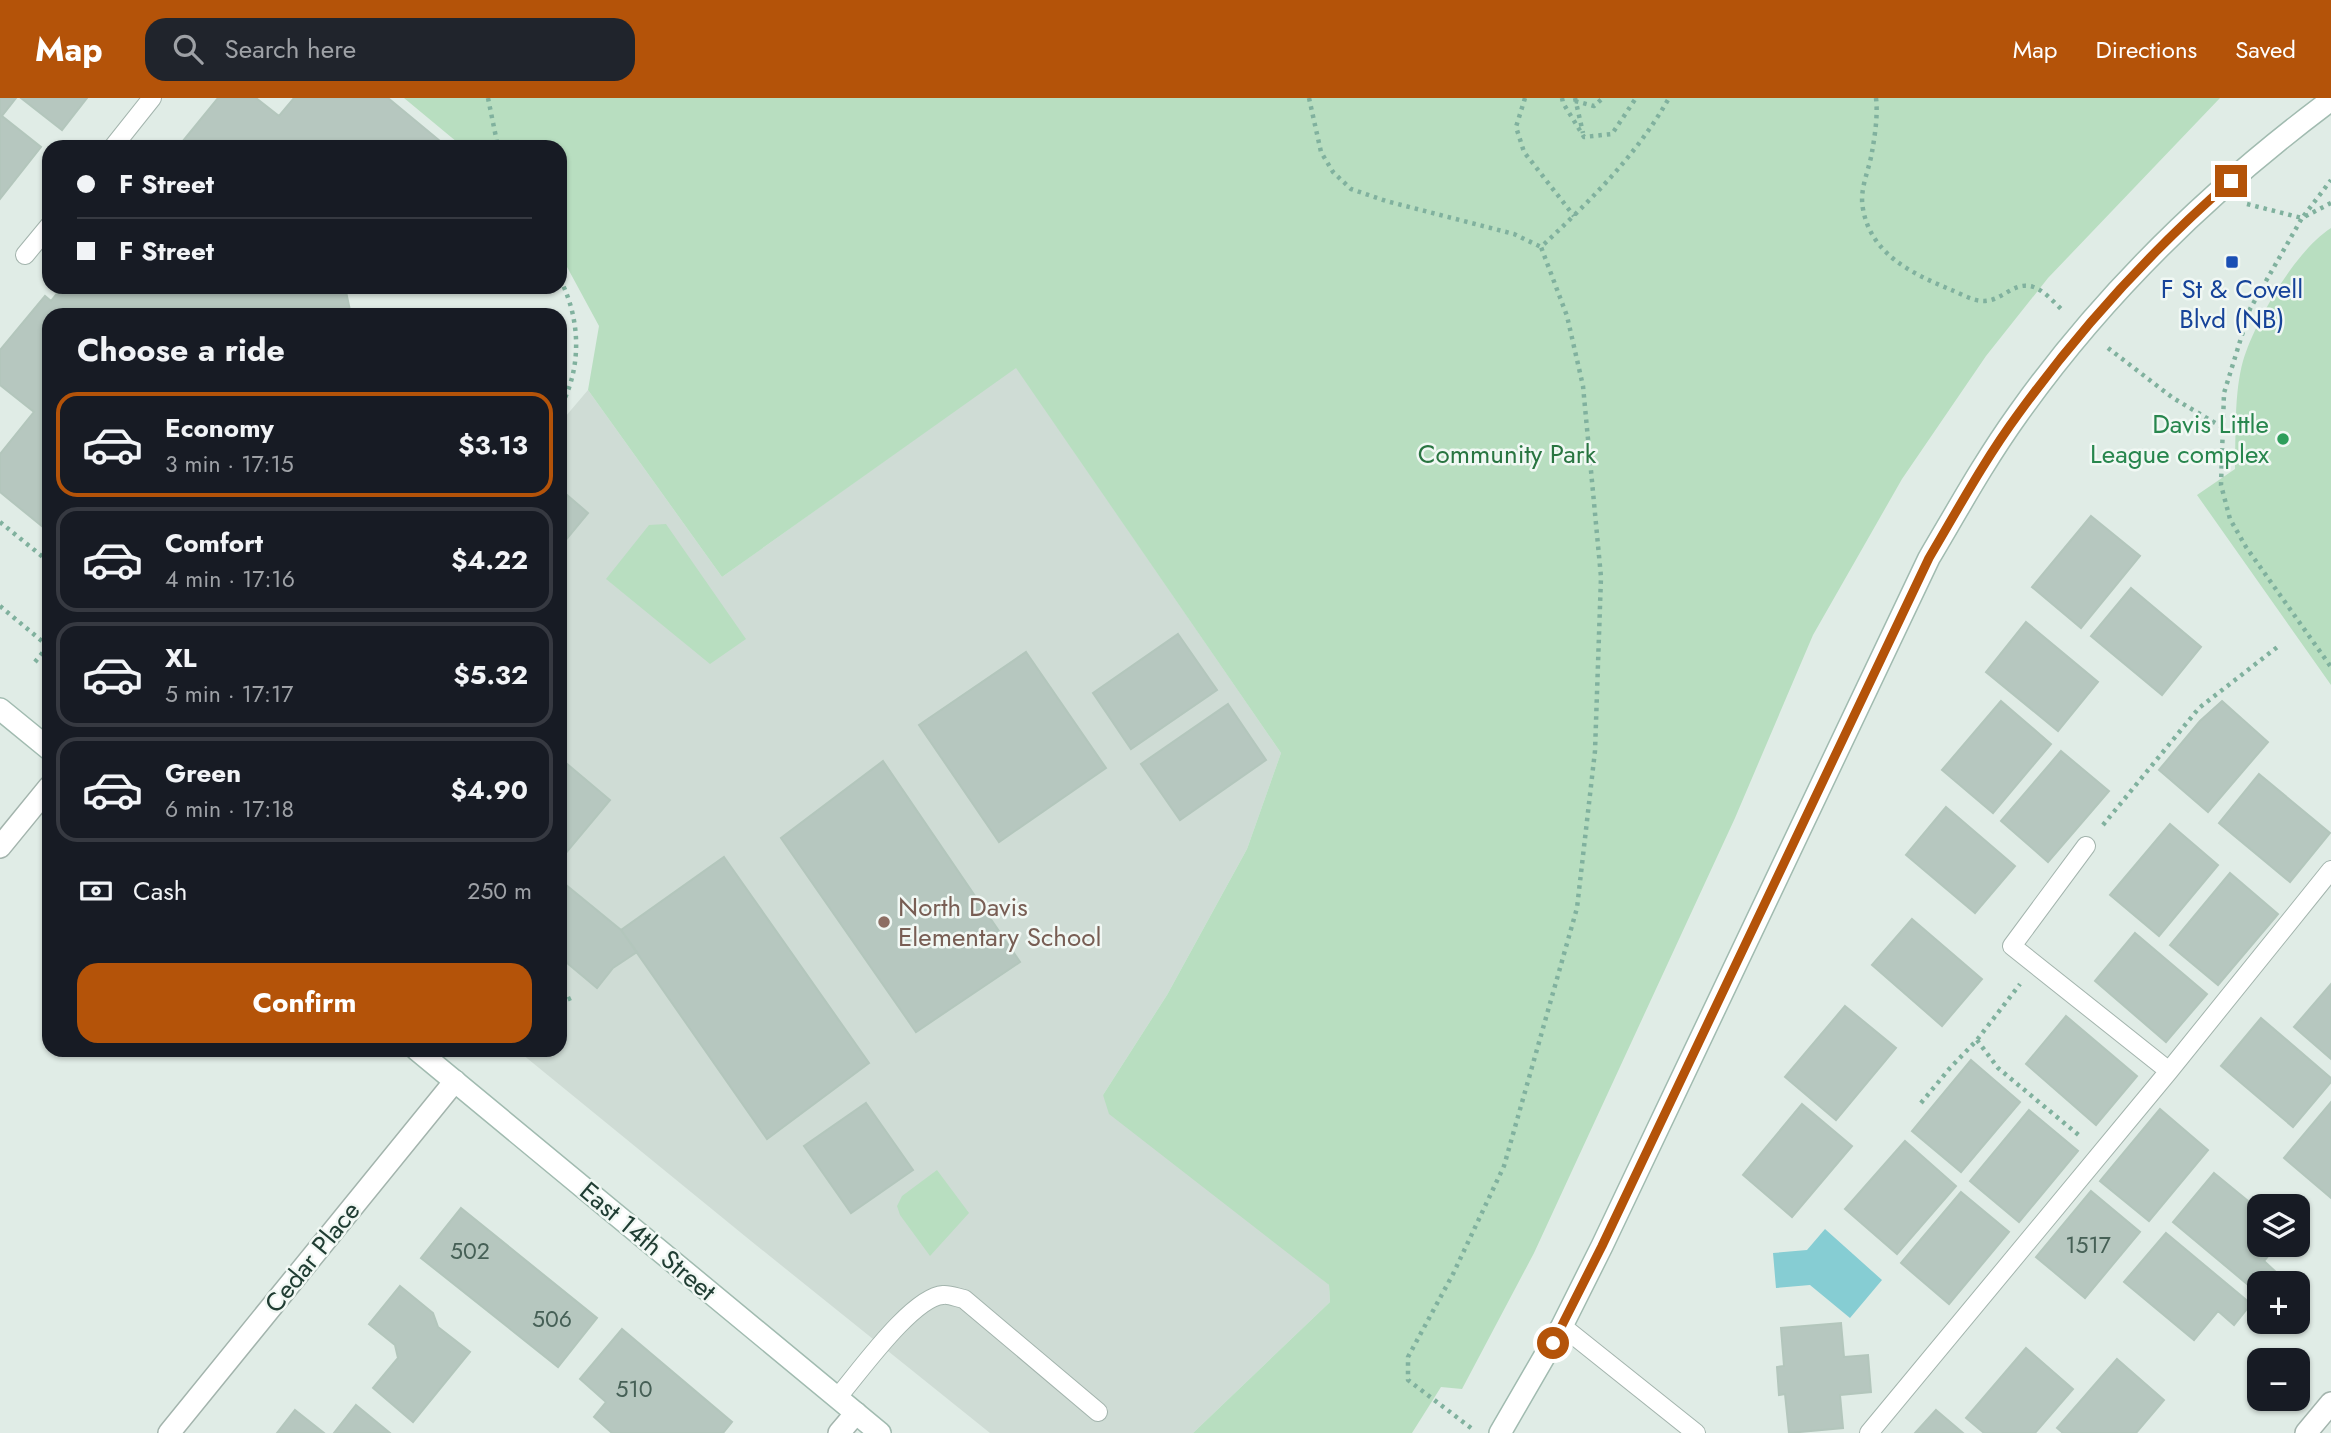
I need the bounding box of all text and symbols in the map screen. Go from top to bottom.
search box [145,18,635,81]
text: Map [35,26,103,73]
icon: search [169,30,207,68]
text: Search here [225,30,356,68]
text: Map [2013,32,2058,67]
text: Directions [2096,32,2197,67]
text: Saved [2235,32,2296,67]
text: F Street [119,165,214,203]
route end [2215,165,2247,197]
text: F Street [119,232,214,270]
marker: F St & Covell Blvd (NB) [2224,254,2240,270]
place label: F St & Covell Blvd (NB) [2161,270,2303,338]
text: Choose a ride [77,327,285,373]
place label: Davis Little League complex [2090,405,2269,473]
text: Economy [165,409,274,447]
icon: car [81,413,144,476]
text: $3.13 [458,426,528,464]
marker: Davis Little League complex [2275,431,2291,447]
park label: Community Park [1418,435,1597,473]
text: 3 min · 17:15 [165,447,294,481]
text: Comfort [165,524,263,562]
icon: car [81,528,144,591]
text: $4.22 [451,541,528,579]
text: 4 min · 17:16 [165,562,295,596]
text: XL [165,639,197,677]
icon: car [81,643,144,706]
text: $5.32 [453,656,528,694]
text: 5 min · 17:17 [165,677,293,711]
text: Green [165,754,241,792]
icon: car [81,758,144,821]
text: $4.90 [451,771,528,809]
text: 6 min · 17:18 [165,792,294,826]
icon: cash [77,872,115,910]
text: Cash [133,872,187,910]
text: 250 m [467,874,532,908]
place label: North Davis Elementary School [898,888,1101,956]
marker: North Davis Elementary School [876,914,892,930]
button: Confirm [77,963,532,1043]
street label: East 14th Street [571,1172,725,1310]
street label: Cedar Place [255,1193,369,1321]
map controls [2247,1194,2310,1411]
button: layers [2247,1194,2310,1257]
house number: 1517 [2065,1228,2111,1262]
house number: 502 [450,1234,490,1268]
button: + [2247,1271,2310,1334]
house number: 506 [532,1302,572,1336]
route start [1537,1327,1569,1359]
button: − [2247,1348,2310,1411]
house number: 510 [615,1372,653,1406]

